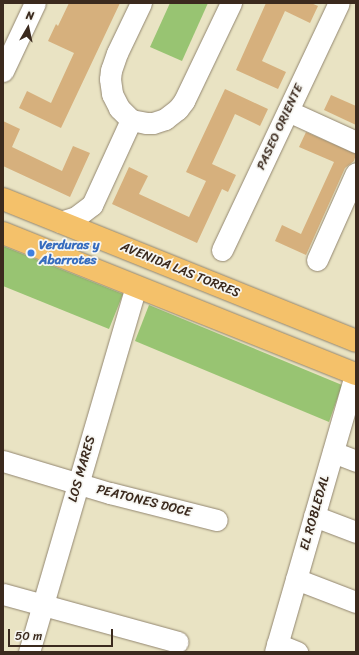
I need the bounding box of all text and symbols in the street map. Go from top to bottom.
text: N [25,6,35,26]
north arrow [8,8,48,48]
street label: PASEO ORIENTE [253,82,307,172]
place label: Verduras y Abarrotes [39,238,99,269]
street label: AVENIDA LAS TORRES [117,239,243,301]
marker: Verduras y Abarrotes [26,248,36,258]
street label: LOS MARES [65,435,99,503]
street label: EL ROBLEDAL [297,474,333,552]
street label: PEATONES DOCE [95,482,193,520]
scale bar [10,621,115,647]
text: 50 m [15,625,42,647]

